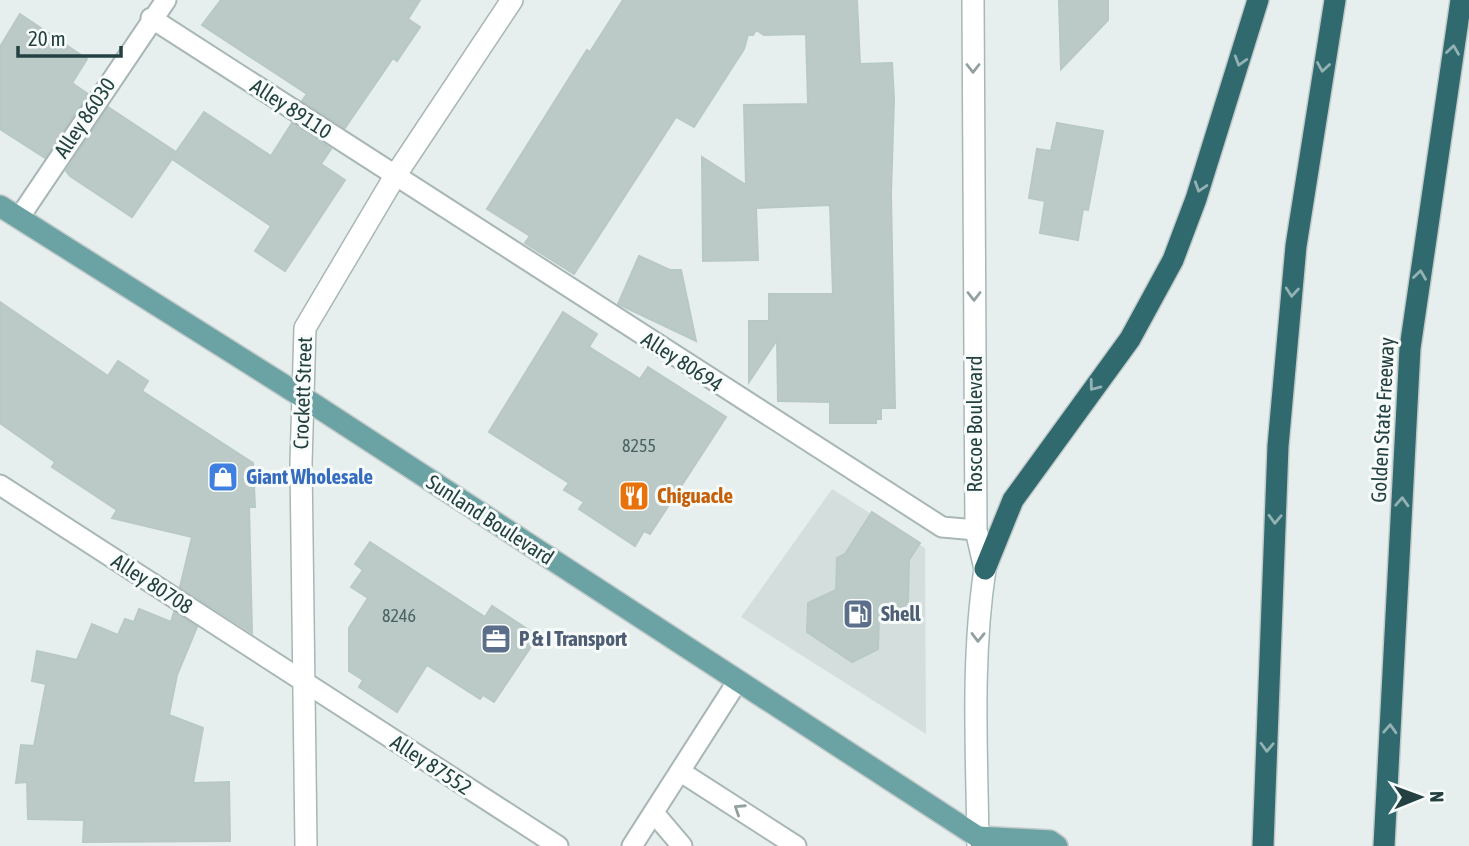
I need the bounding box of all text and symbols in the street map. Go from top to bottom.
scale bar [18,14,121,58]
text: 20 m [28,26,66,50]
one-way arrow [1446,44,1461,56]
one-way arrow [1233,55,1248,67]
one-way arrow [1316,61,1331,73]
one-way arrow [966,63,981,74]
street label: Alley 86030 [49,73,120,162]
street label: Alley 89110 [247,73,337,143]
one-way arrow [1194,180,1209,192]
one-way arrow [1413,269,1428,281]
one-way arrow [1285,287,1300,298]
one-way arrow [967,290,982,301]
street label: Alley 80694 [638,326,728,396]
street label: Crockett Street [288,336,316,450]
street label: Golden State Freeway [1366,336,1398,503]
street label: Roscoe Boulevard [962,356,986,492]
one-way arrow [1090,378,1103,391]
house number: 8255 [622,435,656,456]
shop icon: Giant Wholesale [206,460,240,494]
place label: Giant Wholesale [246,464,373,488]
street label: Sunland Boulevard [423,469,559,569]
restaurant icon: Chiguacle [617,479,651,513]
place label: Chiguacle [657,483,733,507]
one-way arrow [1394,496,1409,507]
one-way arrow [1267,514,1282,525]
street label: Alley 80708 [108,548,198,618]
fuel station icon: Shell [841,597,875,631]
place label: Shell [881,601,921,625]
house number: 8246 [382,605,416,626]
office icon: P & I Transport [479,622,513,656]
place label: P & I Transport [519,626,627,650]
one-way arrow [970,632,985,643]
one-way arrow [1383,723,1398,734]
street label: Alley 87552 [387,729,476,799]
one-way arrow [1259,741,1274,752]
north arrow [1385,762,1455,832]
text: N [1426,791,1448,803]
one-way arrow [733,805,746,818]

